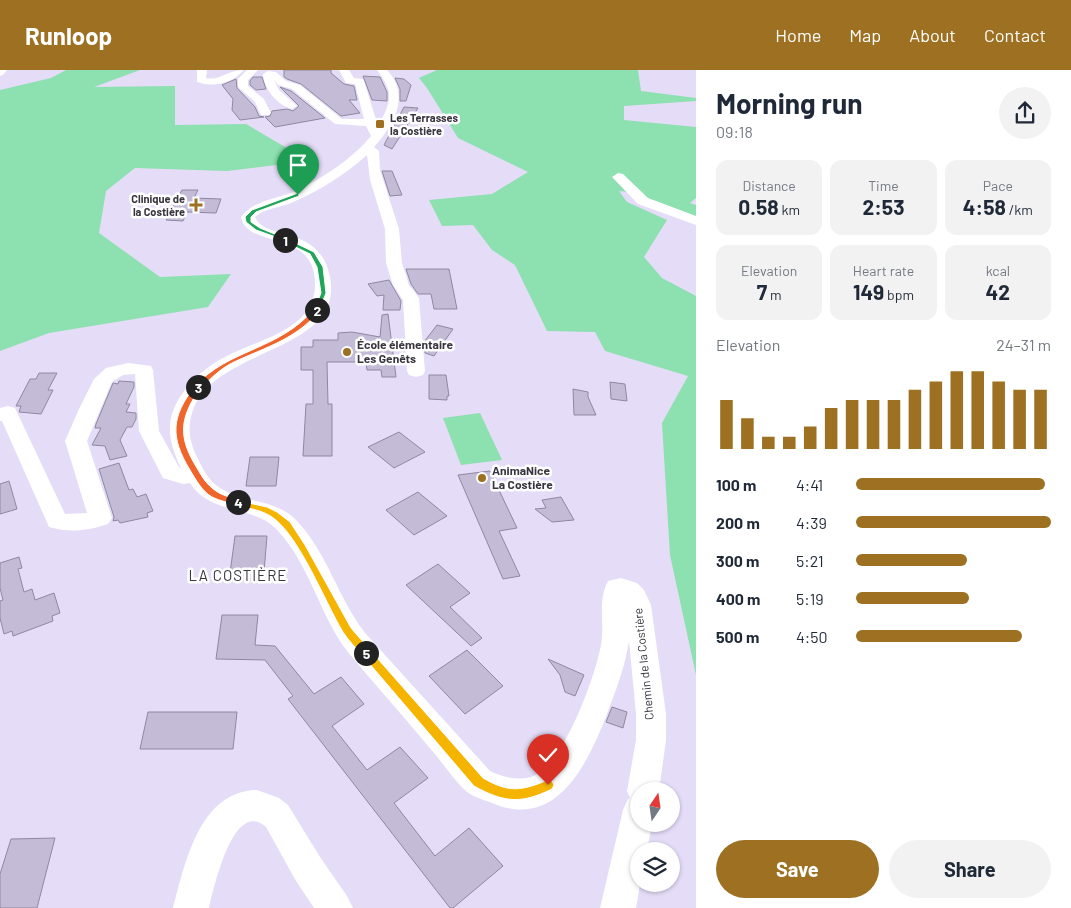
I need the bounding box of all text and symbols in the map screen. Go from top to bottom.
text: Runloop [25,21,112,50]
text: Home [775,24,821,46]
text: Map [849,24,881,46]
text: About [909,24,956,46]
text: Contact [984,24,1046,46]
text: Morning run [716,86,863,120]
button: share [999,87,1051,139]
place label: Les Terrasses la Costière [390,111,459,137]
marker: Les Terrasses la Costière [374,118,386,130]
text: 09:18 [716,122,753,141]
pin [277,144,319,195]
icon: arrive [284,151,312,179]
text: Distance [742,177,796,194]
text: Time [868,177,899,194]
text: Pace [983,177,1013,194]
place label: Clinique de la Costière [131,192,185,218]
text: 0.58 [738,194,779,219]
text: 2:53 [862,194,905,219]
text: 4:58 [963,194,1006,219]
marker: Clinique de la Costière [189,198,203,212]
text: km [779,201,800,218]
text: /km [1006,201,1033,218]
pin: 1 [272,228,298,252]
text: 1 [283,232,288,249]
text: Elevation [741,262,797,279]
text: Heart rate [853,262,914,279]
text: kcal [986,262,1010,279]
text: 7 [757,279,767,304]
text: 149 [853,279,884,304]
text: 42 [986,279,1010,304]
text: m [767,286,782,303]
text: bpm [884,286,914,303]
pin: 2 [304,298,330,322]
text: 2 [314,302,321,319]
text: Elevation [716,335,780,354]
text: 24–31 m [996,335,1051,354]
place label: École élémentaire Les Genêts [357,337,453,365]
marker: École élémentaire Les Genêts [341,346,353,358]
pin: 3 [186,374,210,400]
text: 3 [195,379,202,396]
place label: AnimaNice La Costière [492,463,553,491]
marker: AnimaNice La Costière [476,472,488,484]
text: 100 m [716,475,756,494]
text: 4:41 [796,475,823,494]
pin: 4 [226,490,250,514]
text: 4 [234,494,243,511]
text: 200 m [716,513,760,532]
text: 4:39 [796,513,827,532]
text: 300 m [716,551,759,570]
text: 5:21 [796,551,824,570]
district label: LA COSTIÈRE [189,566,287,584]
text: 400 m [716,589,760,608]
text: 5:19 [796,589,824,608]
street label: Chemin de la Costière [630,607,656,721]
text: 500 m [716,627,759,646]
text: 4:50 [796,627,828,646]
pin: 5 [354,640,378,666]
text: 5 [363,645,370,662]
pin [527,734,569,785]
icon: check [534,741,562,769]
north arrow [630,782,680,832]
map controls [630,782,680,892]
button: Save [716,840,879,898]
button: Share [889,840,1051,898]
button: layers [630,842,680,892]

